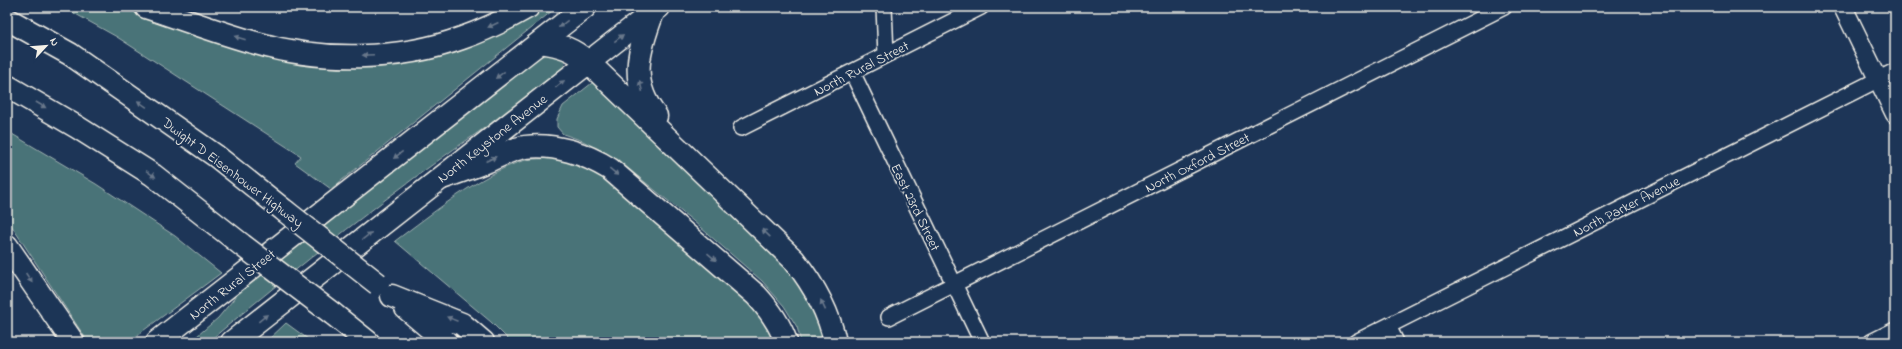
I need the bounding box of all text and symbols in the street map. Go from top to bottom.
one-way arrow [558,20,569,29]
one-way arrow [488,22,499,28]
north arrow [26,26,66,66]
one-way arrow [614,34,625,42]
text: N [45,35,63,49]
one-way arrow [233,35,245,41]
street label: North Rural Street [810,36,913,102]
one-way arrow [361,52,374,58]
one-way arrow [494,70,505,79]
one-way arrow [554,80,565,89]
one-way arrow [637,80,643,92]
street label: North Keystone Avenue [433,89,554,190]
one-way arrow [136,100,147,108]
one-way arrow [35,102,47,109]
street label: Dwight D Eisenhower Highway [156,112,307,234]
street label: North Oxford Street [1142,128,1254,199]
one-way arrow [392,151,403,159]
one-way arrow [486,156,497,162]
street label: East 23rd Street [884,160,945,255]
one-way arrow [608,167,619,176]
one-way arrow [146,170,156,178]
street label: North Parker Avenue [1570,171,1684,243]
one-way arrow [761,228,771,238]
one-way arrow [361,232,372,240]
street label: North Rural Street [185,245,281,326]
one-way arrow [707,252,717,261]
one-way arrow [25,273,33,284]
one-way arrow [820,300,826,311]
one-way arrow [257,313,268,322]
one-way arrow [445,316,457,322]

